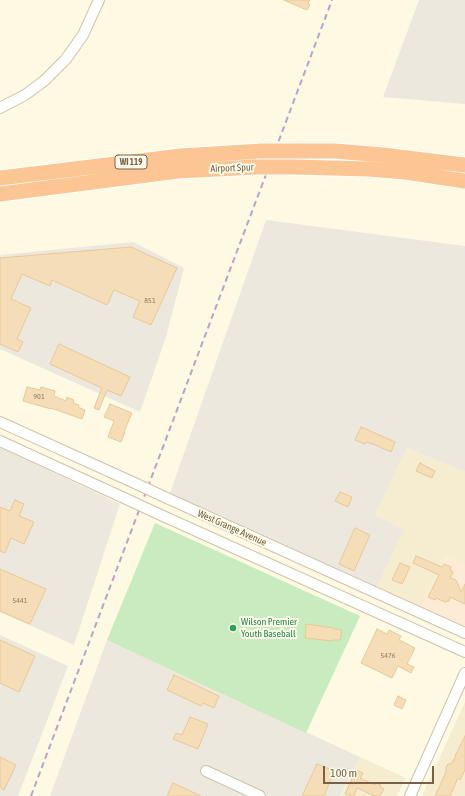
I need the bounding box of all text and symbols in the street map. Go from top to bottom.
road number: WI 119 [115,155,147,169]
street label: Airport Spur [210,161,254,175]
house number: 851 [144,295,156,305]
house number: 901 [33,391,45,401]
street label: West Grange Avenue [196,507,268,549]
house number: 5441 [12,595,28,605]
place label: Wilson Premier Youth Baseball [241,616,297,640]
marker: Wilson Premier Youth Baseball [228,623,238,633]
house number: 5476 [380,650,396,660]
scale bar [325,758,436,784]
text: 100 m [330,766,357,780]

